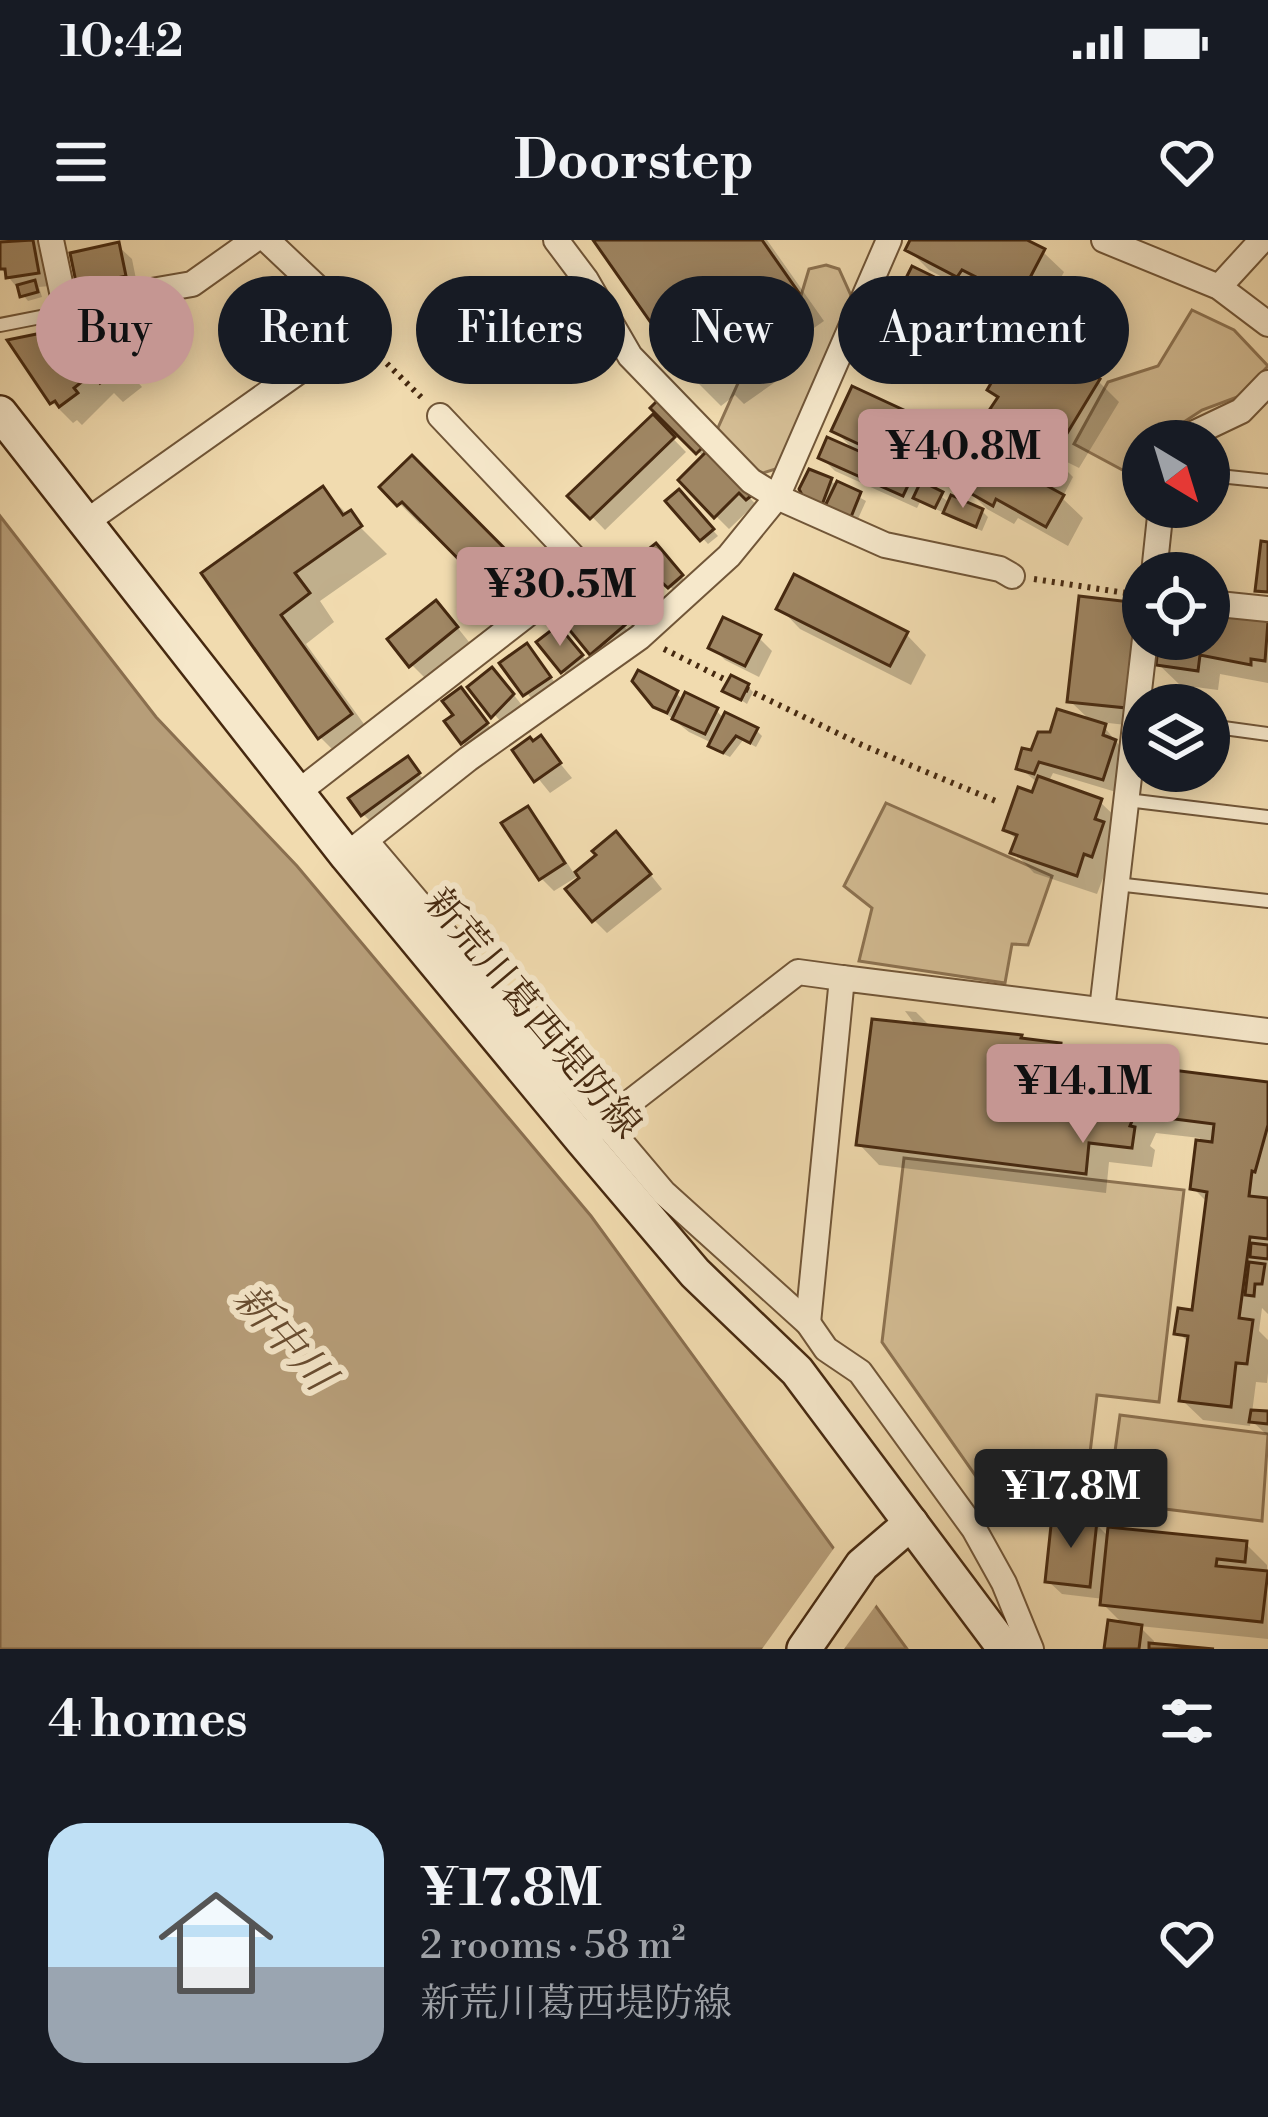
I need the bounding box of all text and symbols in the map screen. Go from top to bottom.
text: 10:42 [60,14,183,71]
text: Doorstep [514,128,754,196]
icon: menu [48,129,114,195]
icon: heart [1154,129,1220,195]
chip: Buy [36,276,194,384]
chip: Rent [218,276,392,384]
chip: Filters [416,276,625,384]
chip: New [649,276,814,384]
chip: Apartment [838,276,1129,384]
pin: ¥40.8M [865,409,1061,511]
north arrow [1122,420,1230,528]
map controls [1122,420,1230,792]
text: ¥40.8M [885,423,1041,472]
pin: ¥30.5M [462,547,658,649]
button: locate [1122,552,1230,660]
text: ¥30.5M [484,561,636,610]
button: layers [1122,684,1230,792]
street label: 新荒川葛西堤防線 [413,879,651,1149]
pin: ¥14.1M [985,1044,1181,1146]
text: ¥14.1M [1014,1058,1152,1107]
water label: 新中川 [221,1273,348,1406]
pin: ¥17.8M [973,1449,1169,1551]
text: ¥17.8M [1001,1463,1141,1512]
icon: filters [1154,1688,1220,1754]
text: 4 homes [48,1689,248,1753]
text: ¥17.8M [420,1858,602,1922]
icon: home [144,1871,288,2015]
icon: heart [1154,1910,1220,1976]
text: 2 rooms · 58 m² [420,1922,686,1971]
text: 新荒川葛西堤防線 [420,1980,732,2029]

